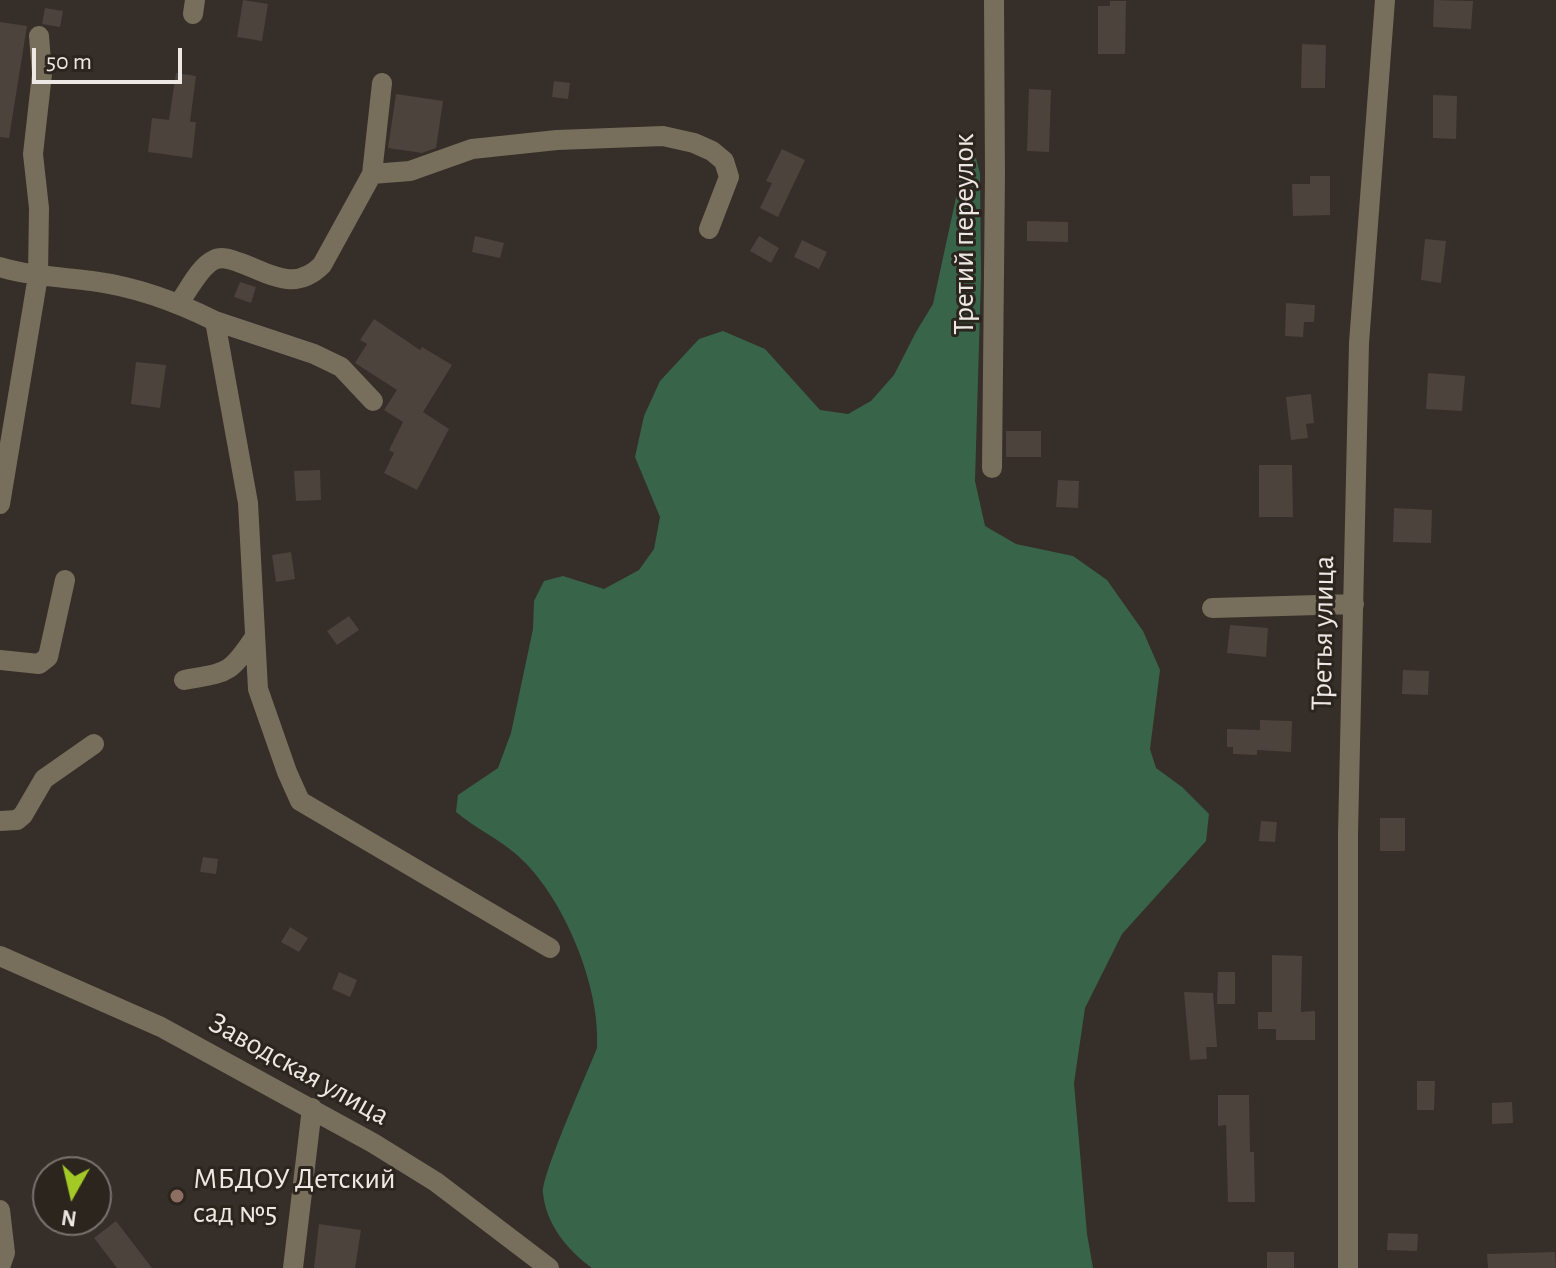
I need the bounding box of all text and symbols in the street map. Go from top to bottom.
scale bar [36,32,186,82]
text: 50 m [46,50,92,74]
street label: Третий переулок [946,134,982,334]
street label: Третья улица [1304,555,1342,711]
street label: Заводская улица [202,1005,396,1133]
north arrow [32,1156,112,1236]
place label: МБДОУ Детский сад №5 [193,1161,396,1232]
marker: МБДОУ Детский сад №5 [168,1187,186,1205]
text: N [60,1206,78,1230]

